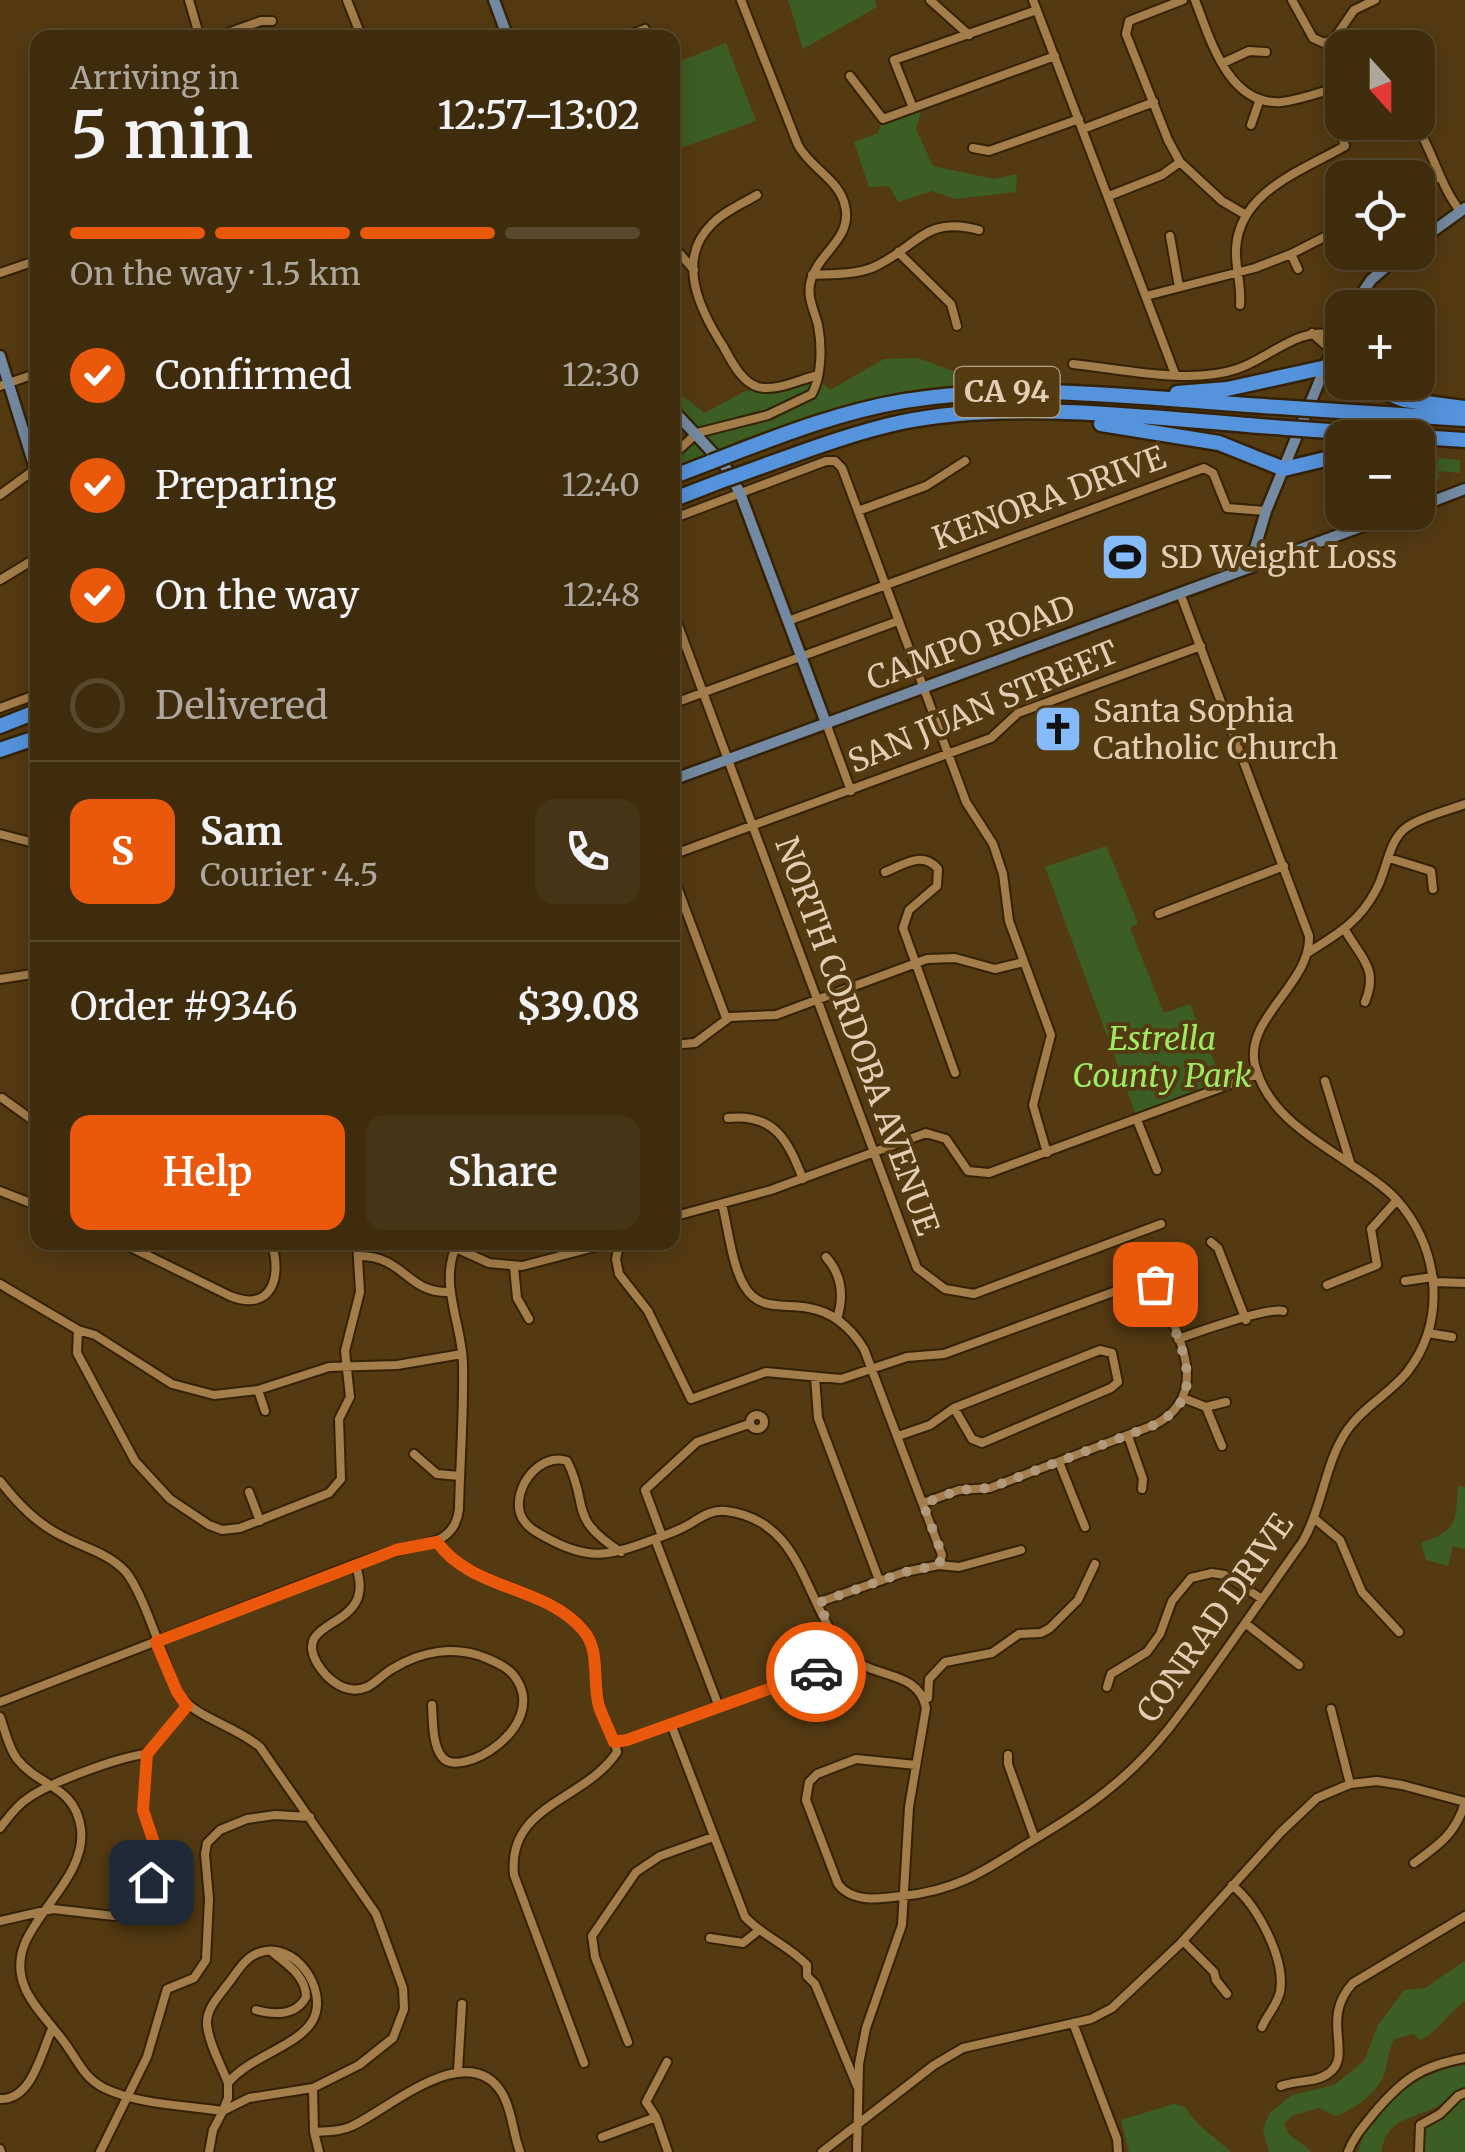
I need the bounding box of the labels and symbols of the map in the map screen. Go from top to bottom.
north arrow [1325,30,1435,140]
road number: CA 94 [954,367,1060,417]
street label: KENORA DRIVE [927,437,1171,559]
sports icon: SD Weight Loss [1099,531,1151,583]
place label: SD Weight Loss [1160,537,1397,577]
street label: CAMPO ROAD [861,587,1081,699]
street label: SAN JUAN STREET [842,632,1124,782]
place label: Santa Sophia Catholic Church [1093,691,1338,768]
church icon: Santa Sophia Catholic Church [1032,703,1084,755]
street label: NORTH CORDOBA AVENUE [766,832,948,1241]
park label: Estrella County Park [1072,1019,1252,1096]
pin [1113,1242,1198,1327]
street label: CONRAD DRIVE [1128,1505,1302,1730]
courier [766,1622,866,1722]
pin [109,1840,194,1925]

